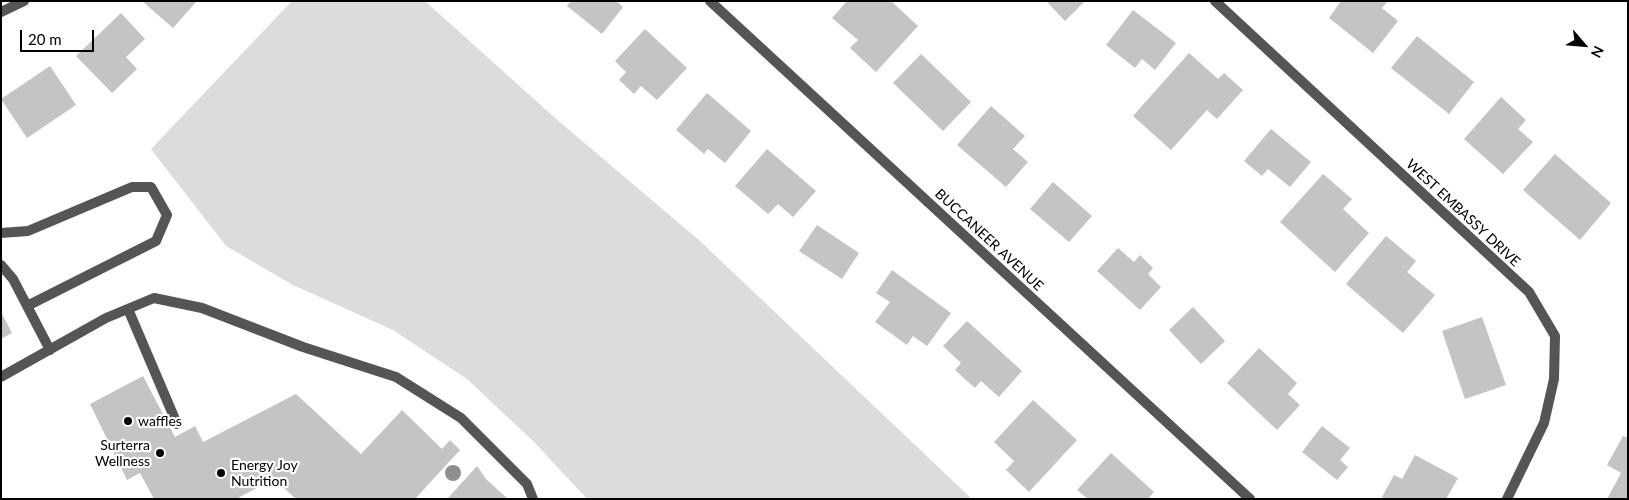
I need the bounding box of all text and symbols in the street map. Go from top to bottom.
scale bar [22,20,96,52]
north arrow [1559,20,1609,70]
text: 20 m [28,30,62,48]
text: N [1588,43,1608,61]
street label: WEST EMBASSY DRIVE [1403,156,1523,270]
street label: BUCCANEER AVENUE [931,185,1047,295]
place label: waffles [138,413,182,429]
marker: waffles [122,415,134,427]
place label: Surterra Wellness [95,437,150,470]
marker: Surterra Wellness [154,447,166,459]
place label: Energy Joy Nutrition [231,457,298,490]
marker: Energy Joy Nutrition [215,467,227,479]

